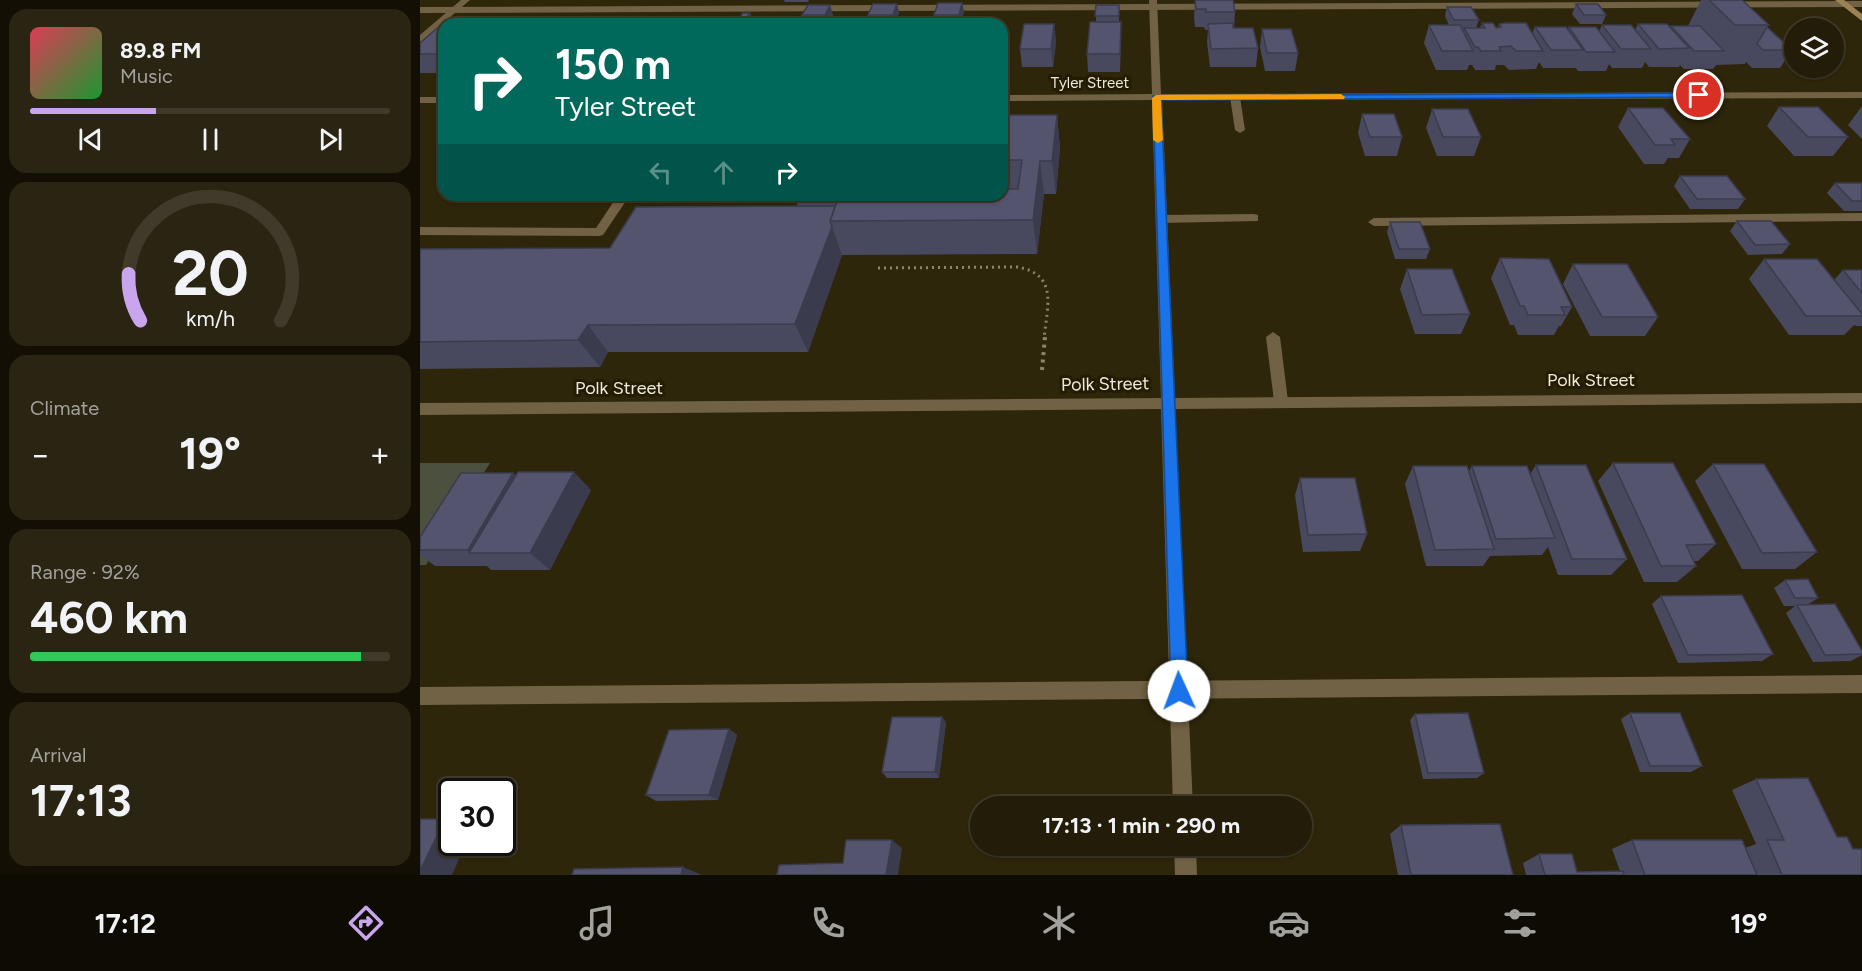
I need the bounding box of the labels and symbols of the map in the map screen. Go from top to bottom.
pin [1673,69,1724,120]
street label: Tyler Street [1051,74,1129,92]
street label: Polk Street [1547,369,1635,391]
street label: Polk Street [1061,372,1149,396]
street label: Polk Street [575,377,663,399]
position arrow [1147,659,1211,723]
speed limit sign: 30 [438,778,516,856]

